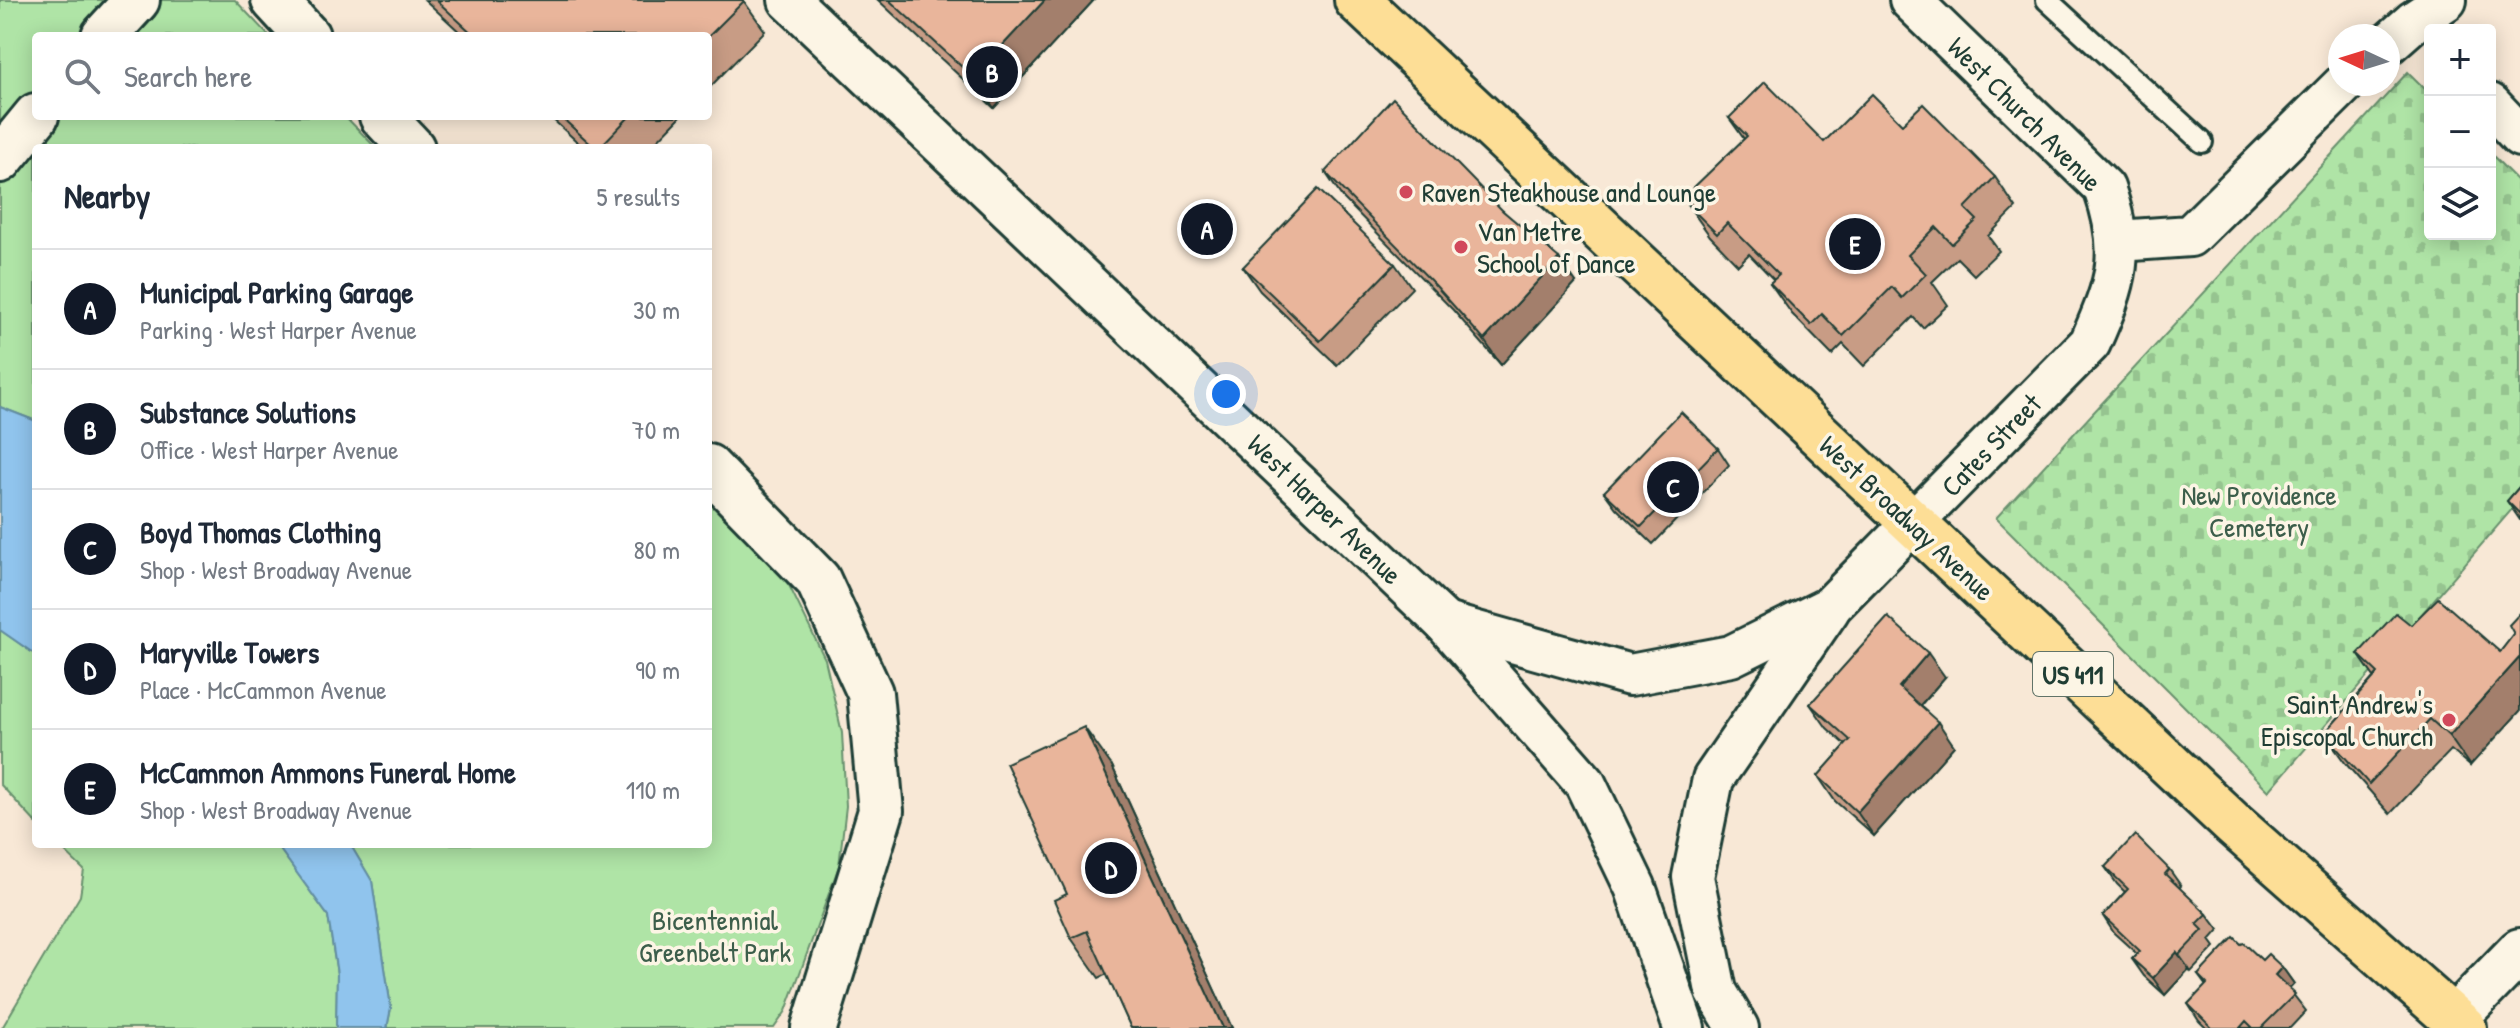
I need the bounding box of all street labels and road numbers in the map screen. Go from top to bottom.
street label: West Church Avenue [1939,28,2111,200]
street label: Cates Street [1932,385,2050,505]
street label: West Harper Avenue [1239,425,1411,593]
street label: West Broadway Avenue [1811,427,2003,609]
road number: US 411 [2033,652,2113,696]

